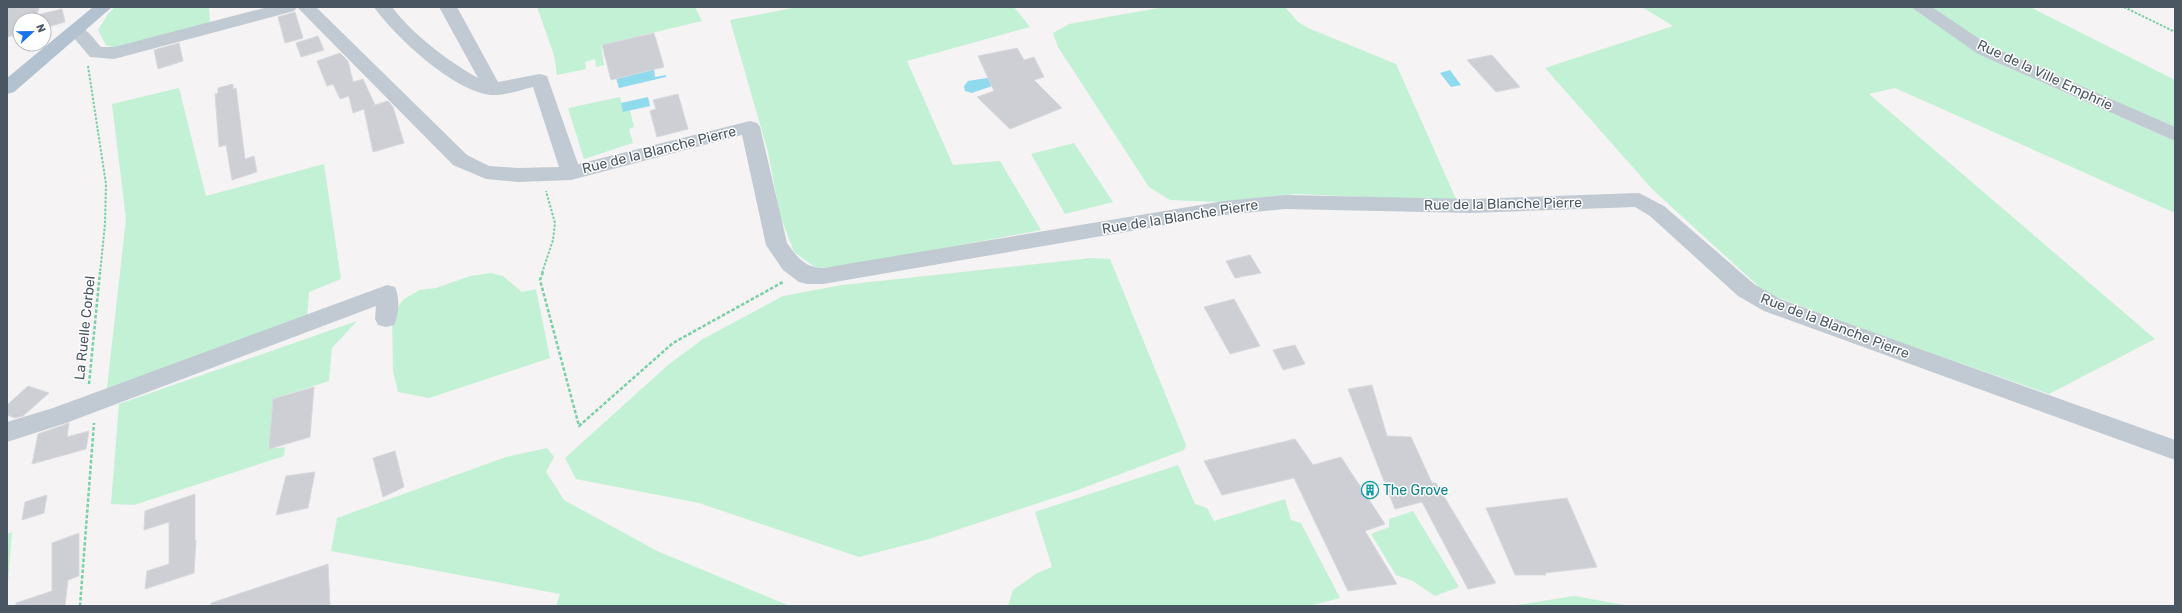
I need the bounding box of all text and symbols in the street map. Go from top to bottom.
north arrow [12,12,52,52]
text: N [33,22,48,35]
street label: Rue de la Ville Emphrie [1975,36,2116,114]
street label: Rue de la Blanche Pierre [580,123,738,177]
street label: Rue de la Blanche Pierre [1424,194,1582,214]
street label: Rue de la Blanche Pierre [1101,196,1260,238]
street label: La Ruelle Corbel [71,275,99,381]
street label: Rue de la Blanche Pierre [1758,290,1912,362]
building icon: The Grove [1360,480,1380,500]
place label: The Grove [1383,482,1449,499]

